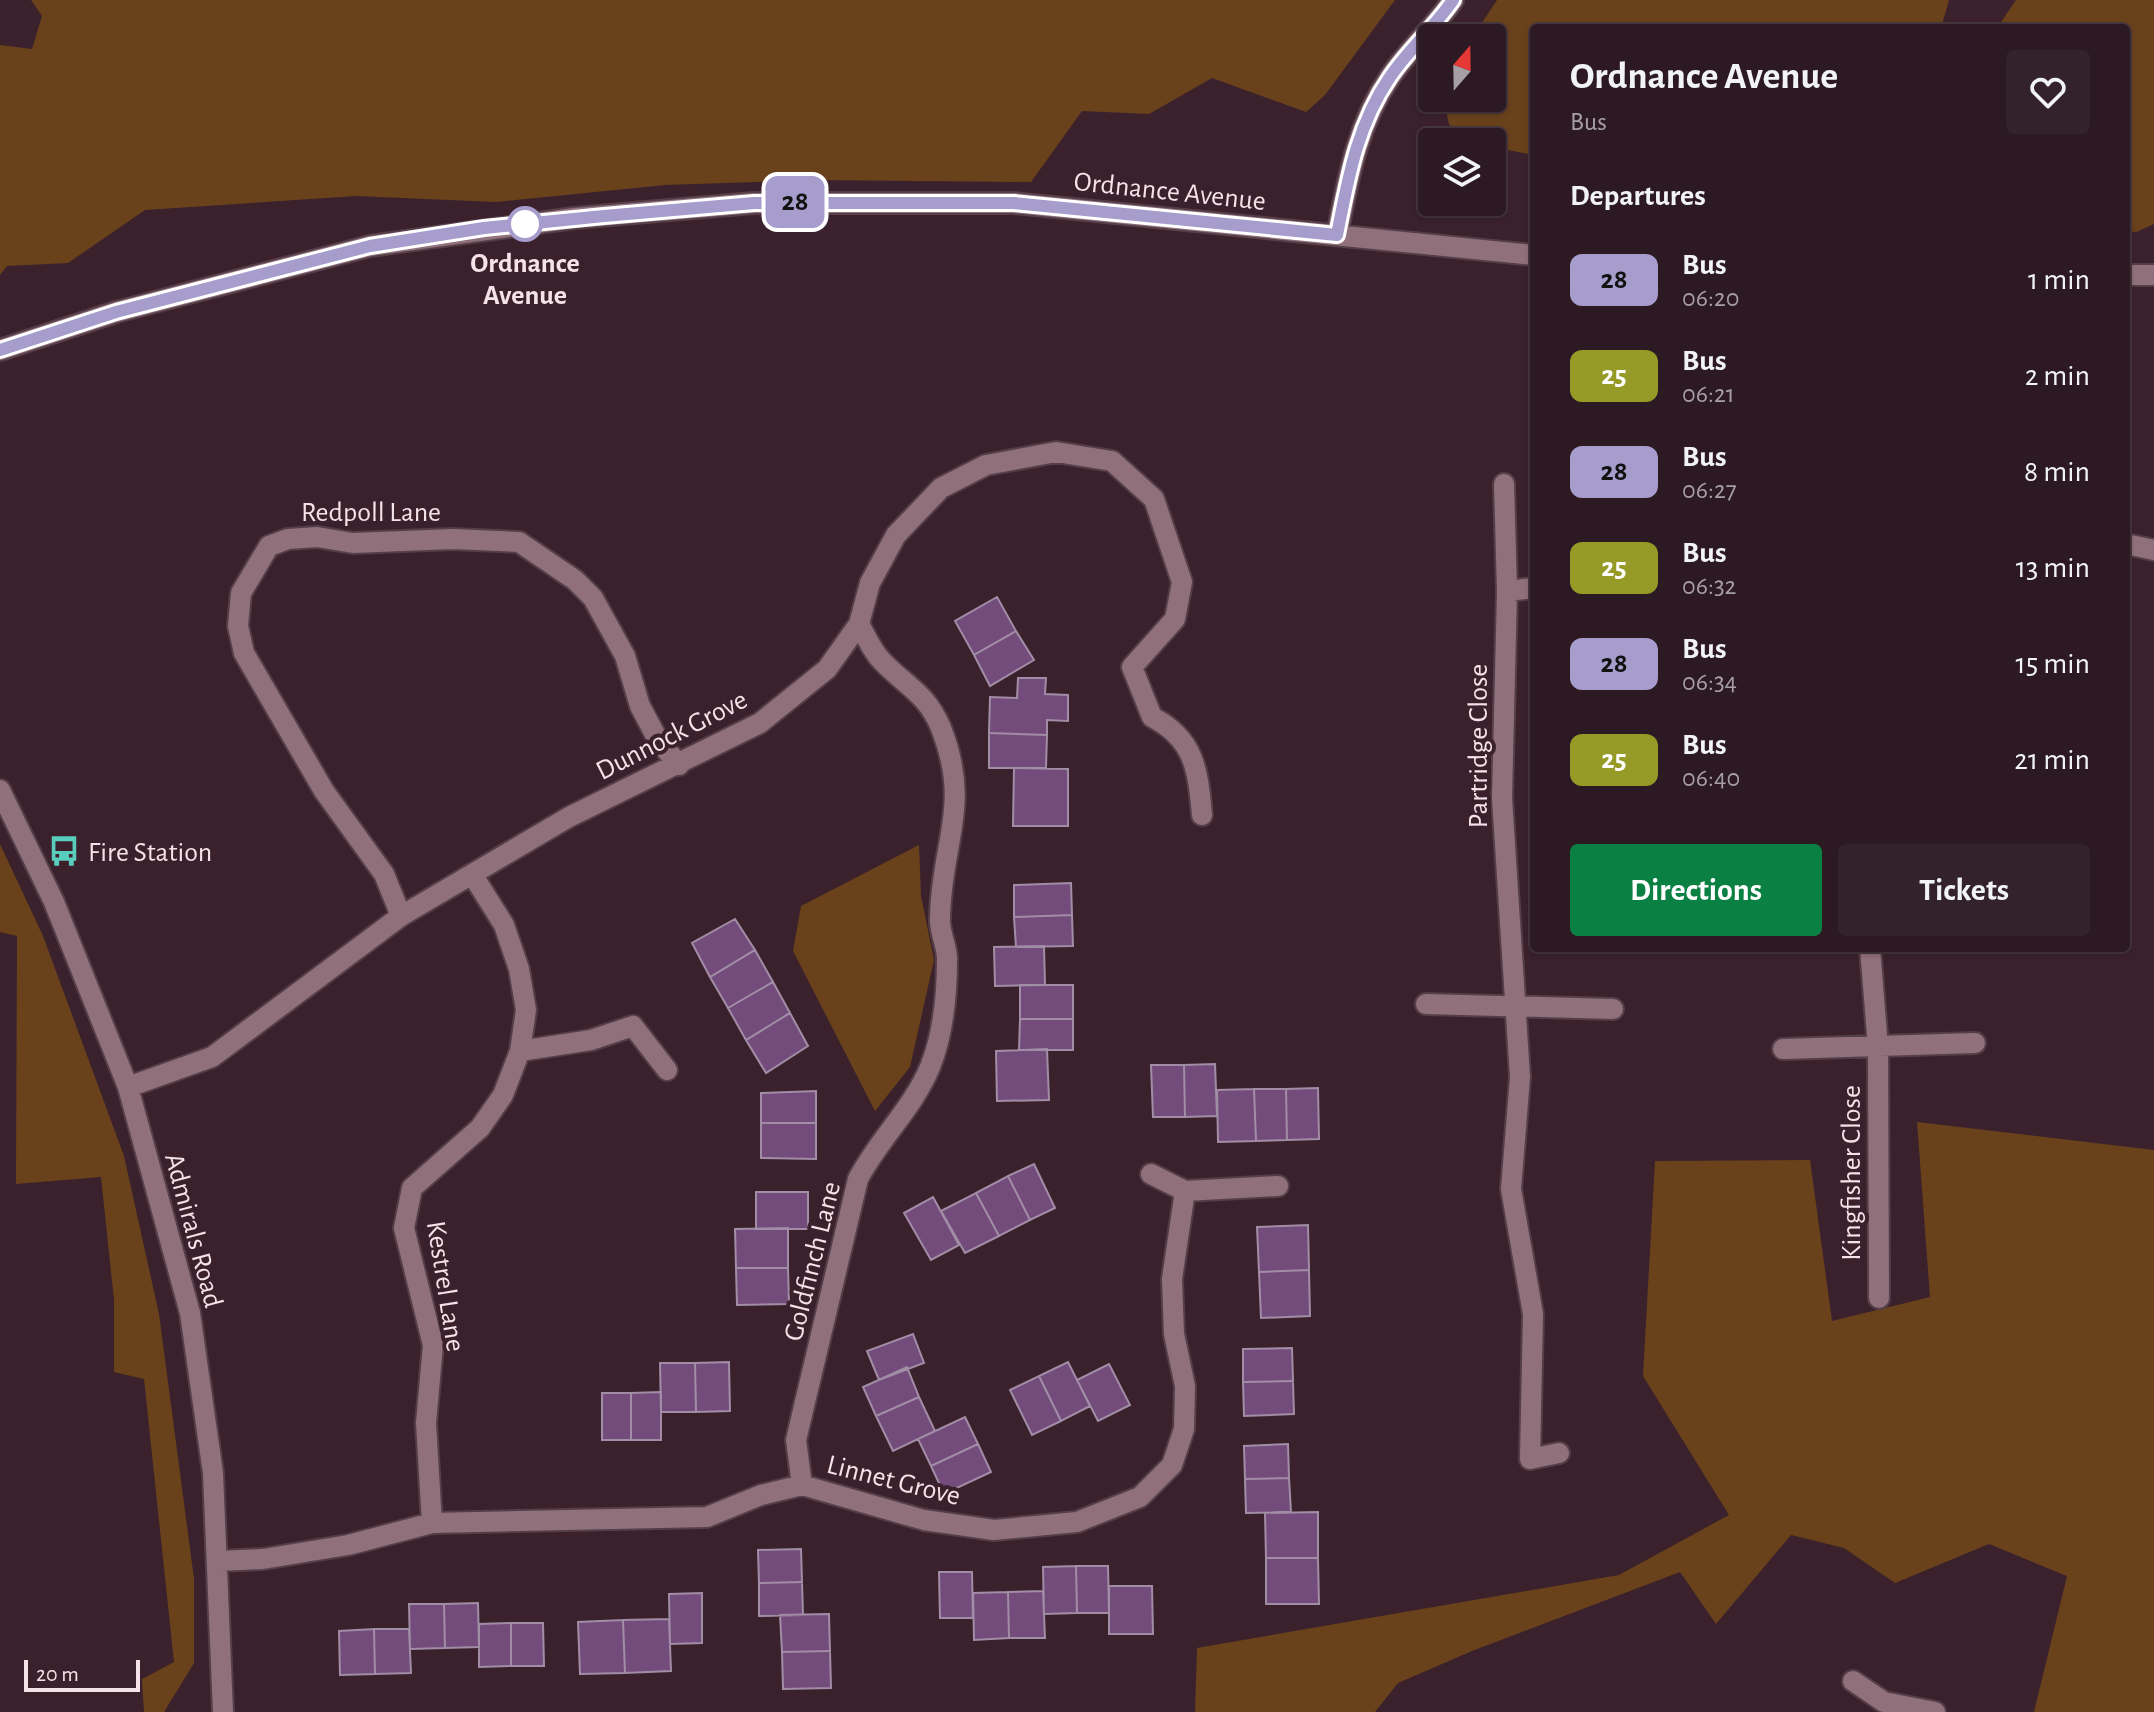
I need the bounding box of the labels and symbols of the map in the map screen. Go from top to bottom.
north arrow [1418,24,1506,112]
street label: Ordnance Avenue [1072,168,1267,216]
line badge: 28 [759,176,831,228]
marker: Ordnance Avenue [508,207,542,241]
place label: Ordnance Avenue [470,250,580,310]
street label: Redpoll Lane [301,499,441,527]
street label: Partridge Close [1465,664,1493,828]
street label: Dunnock Grove [592,686,752,786]
bus stop icon: Fire Station [47,834,81,868]
place label: Fire Station [88,839,212,867]
street label: Kingfisher Close [1838,1085,1866,1261]
street label: Admirals Road [159,1150,227,1311]
street label: Goldfinch Lane [780,1179,846,1344]
street label: Kestrel Lane [421,1219,469,1354]
street label: Linnet Grove [824,1451,963,1511]
scale bar [24,1656,140,1692]

